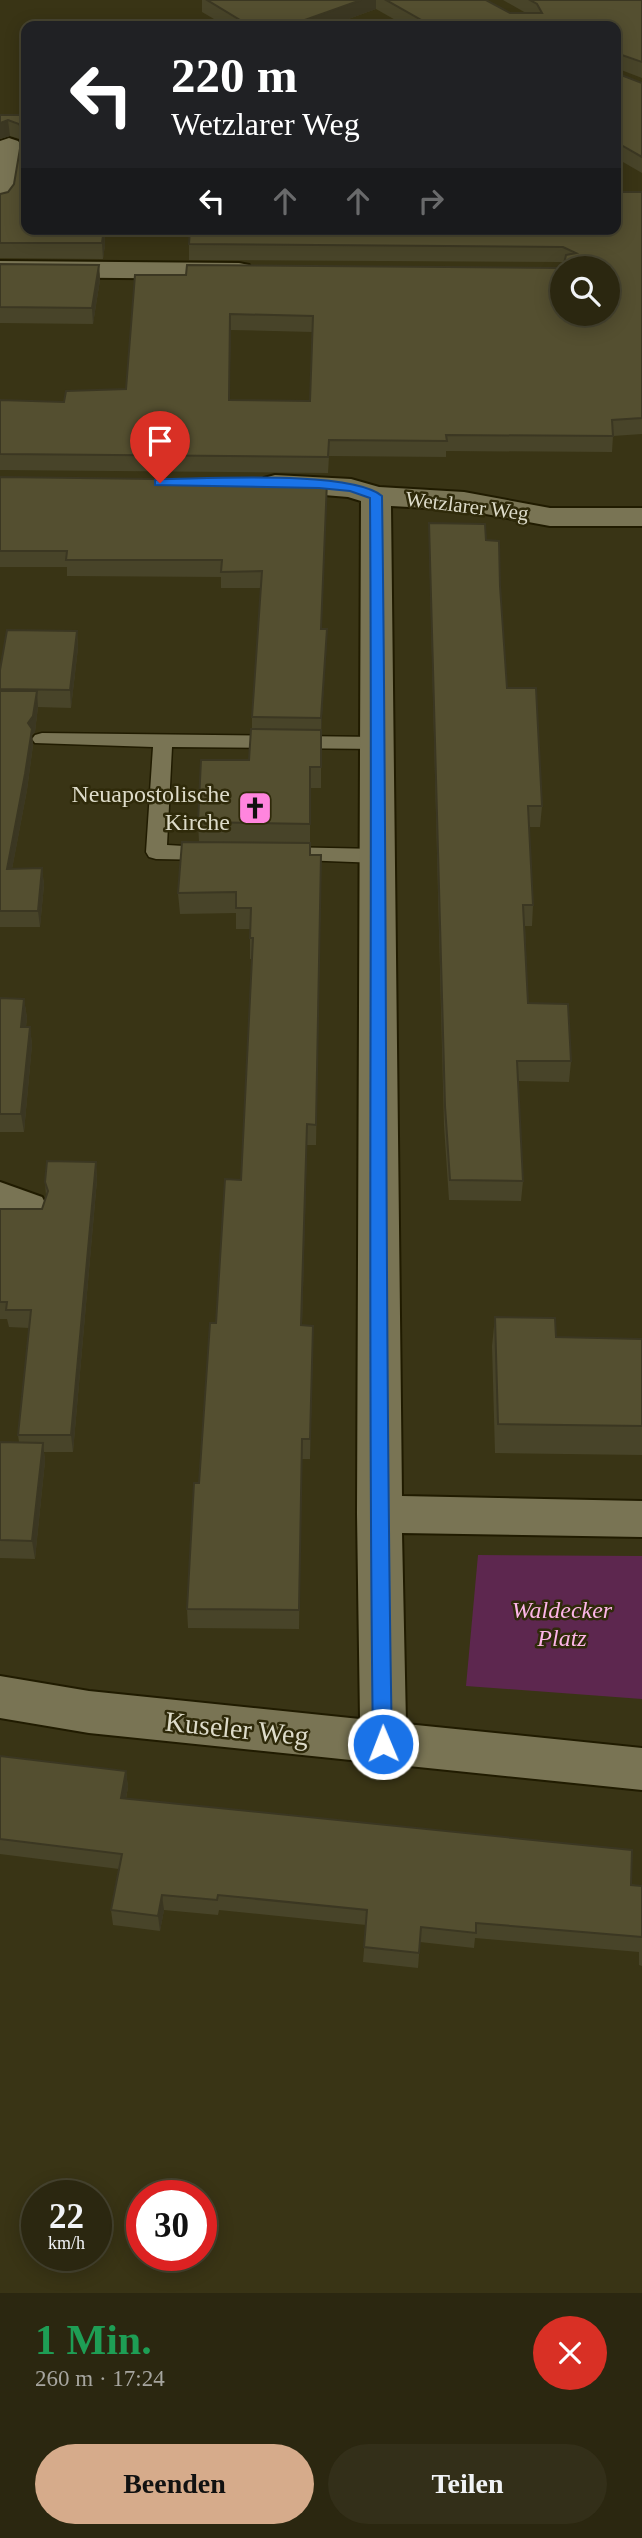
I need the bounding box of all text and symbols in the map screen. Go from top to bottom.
text: 220 m [171,48,298,103]
icon: left [56,49,147,140]
text: Wetzlarer Weg [171,106,360,142]
icon: left [193,182,231,220]
icon: ahead [266,182,304,220]
icon: ahead [339,182,377,220]
icon: right [412,182,450,220]
map controls [550,256,620,326]
button: search [550,256,620,326]
pin [130,411,190,483]
icon: arrive [141,422,179,460]
street label: Wetzlarer Weg [404,487,530,526]
place label: Neuapostolische Kirche [71,781,230,835]
church icon: Neuapostolische Kirche [236,789,274,827]
park label: Waldecker Platz [512,1597,613,1651]
street label: Kuseler Weg [164,1706,310,1751]
position arrow [346,1707,420,1781]
speed limit sign: 30 [126,2180,217,2271]
text: 22 [49,2197,84,2236]
text: km/h [48,2233,85,2253]
button: close [533,2316,607,2390]
text: 1 Min. [35,2317,152,2363]
text: 260 m · 17:24 [35,2366,165,2391]
button: Beenden [35,2444,314,2524]
button: Teilen [328,2444,607,2524]

